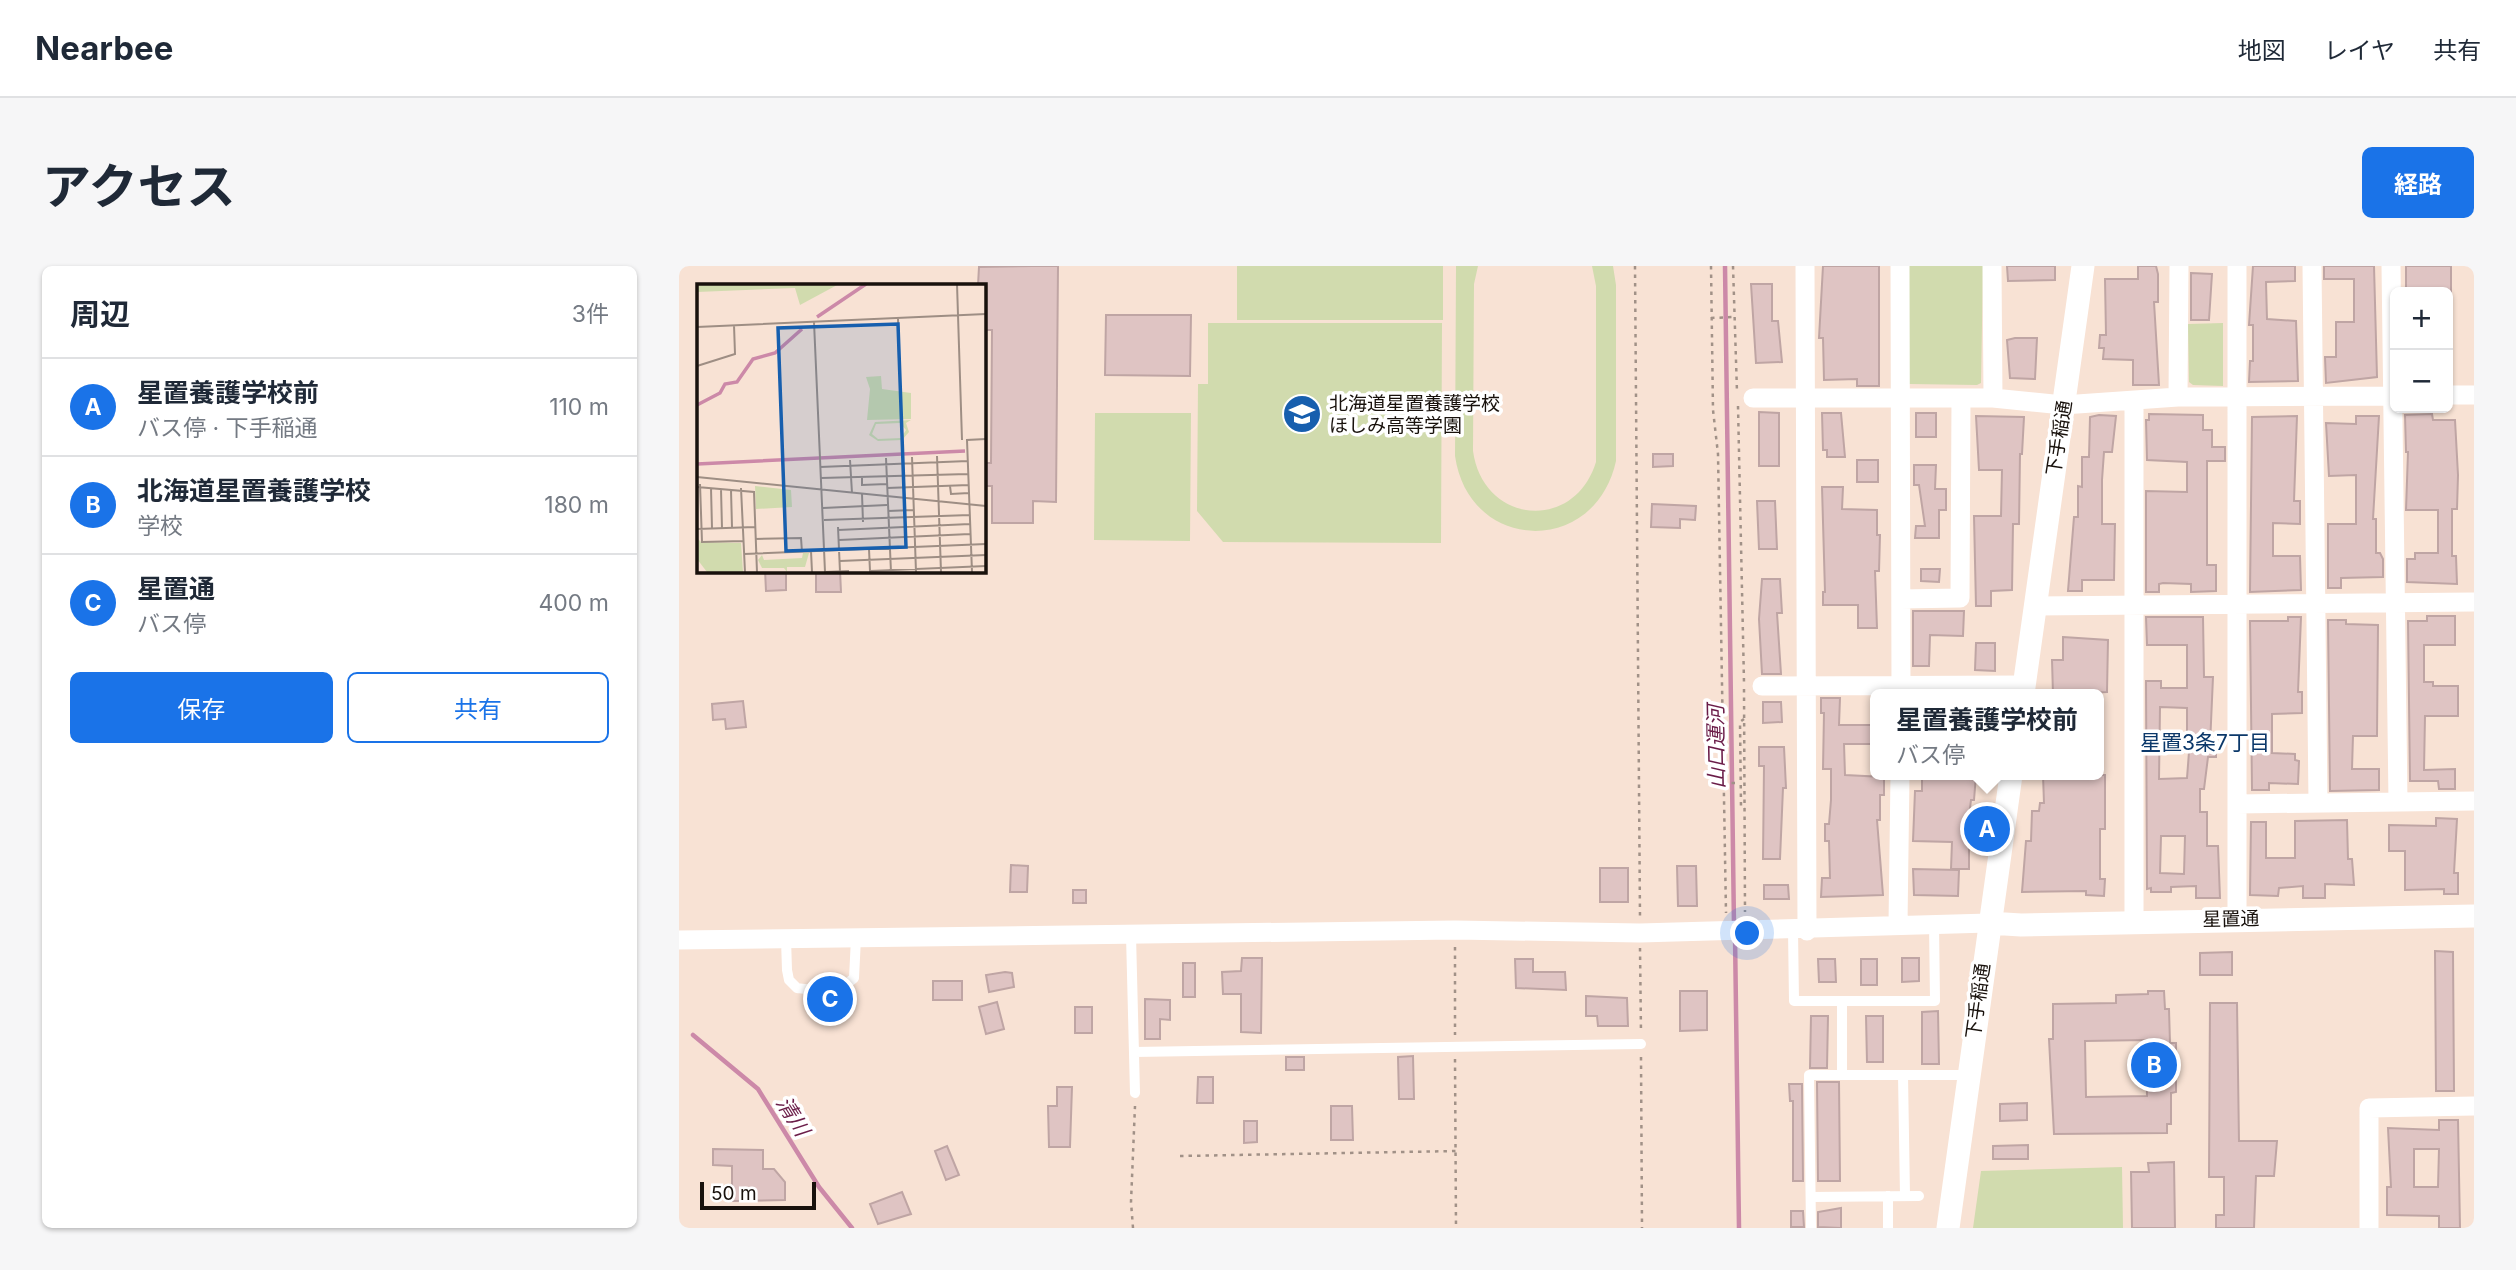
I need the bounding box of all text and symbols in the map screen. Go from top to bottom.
text: Nearbee [35,28,173,68]
text: 地図 [2238,36,2286,65]
text: レイヤ [2324,36,2395,65]
text: 共有 [2433,36,2481,65]
button: 経路 [2362,147,2474,218]
text: アクセス [42,157,236,216]
inset map [697,284,985,572]
map controls [2390,287,2453,413]
button: + [2390,287,2453,350]
text: 周辺 [70,296,130,332]
text: 3件 [572,300,609,328]
button: − [2390,350,2453,413]
text: 星置養護学校前 [137,377,319,408]
place label: 北海道星置養護学校 ほしみ高等学園 [1329,392,1500,437]
text: A [84,393,102,421]
text: 110 m [549,393,609,421]
school or university icon: 北海道星置養護学校 ほしみ高等学園 [1281,393,1323,435]
street label: 下手稲通 [2042,399,2076,477]
text: バス停 · 下手稲通 [137,414,318,442]
text: 北海道星置養護学校 [137,475,371,506]
text: B [85,491,101,519]
text: 180 m [544,491,609,519]
text: 学校 [137,512,183,540]
text: 星置通 [137,573,215,604]
text: C [84,589,102,617]
text: 400 m [539,589,609,617]
text: バス停 [137,610,206,638]
button: 保存 [70,672,333,743]
button: 共有 [347,672,609,743]
popup [1870,689,2104,780]
water label: 山口運河 [1703,701,1729,789]
text: 星置養護学校前 [1896,704,2078,735]
district label: 星置3条7丁目 [2140,730,2270,755]
text: バス停 [1896,741,1965,769]
pin: A [1964,803,2010,855]
street label: 星置通 [2202,907,2260,931]
your location [1730,916,1764,950]
street label: 下手稲通 [1961,962,1995,1040]
pin: C [807,973,853,1025]
pin: B [2131,1039,2177,1091]
water label: 清川 [771,1092,816,1142]
scale bar [700,1179,815,1211]
text: 50 m [711,1182,757,1205]

